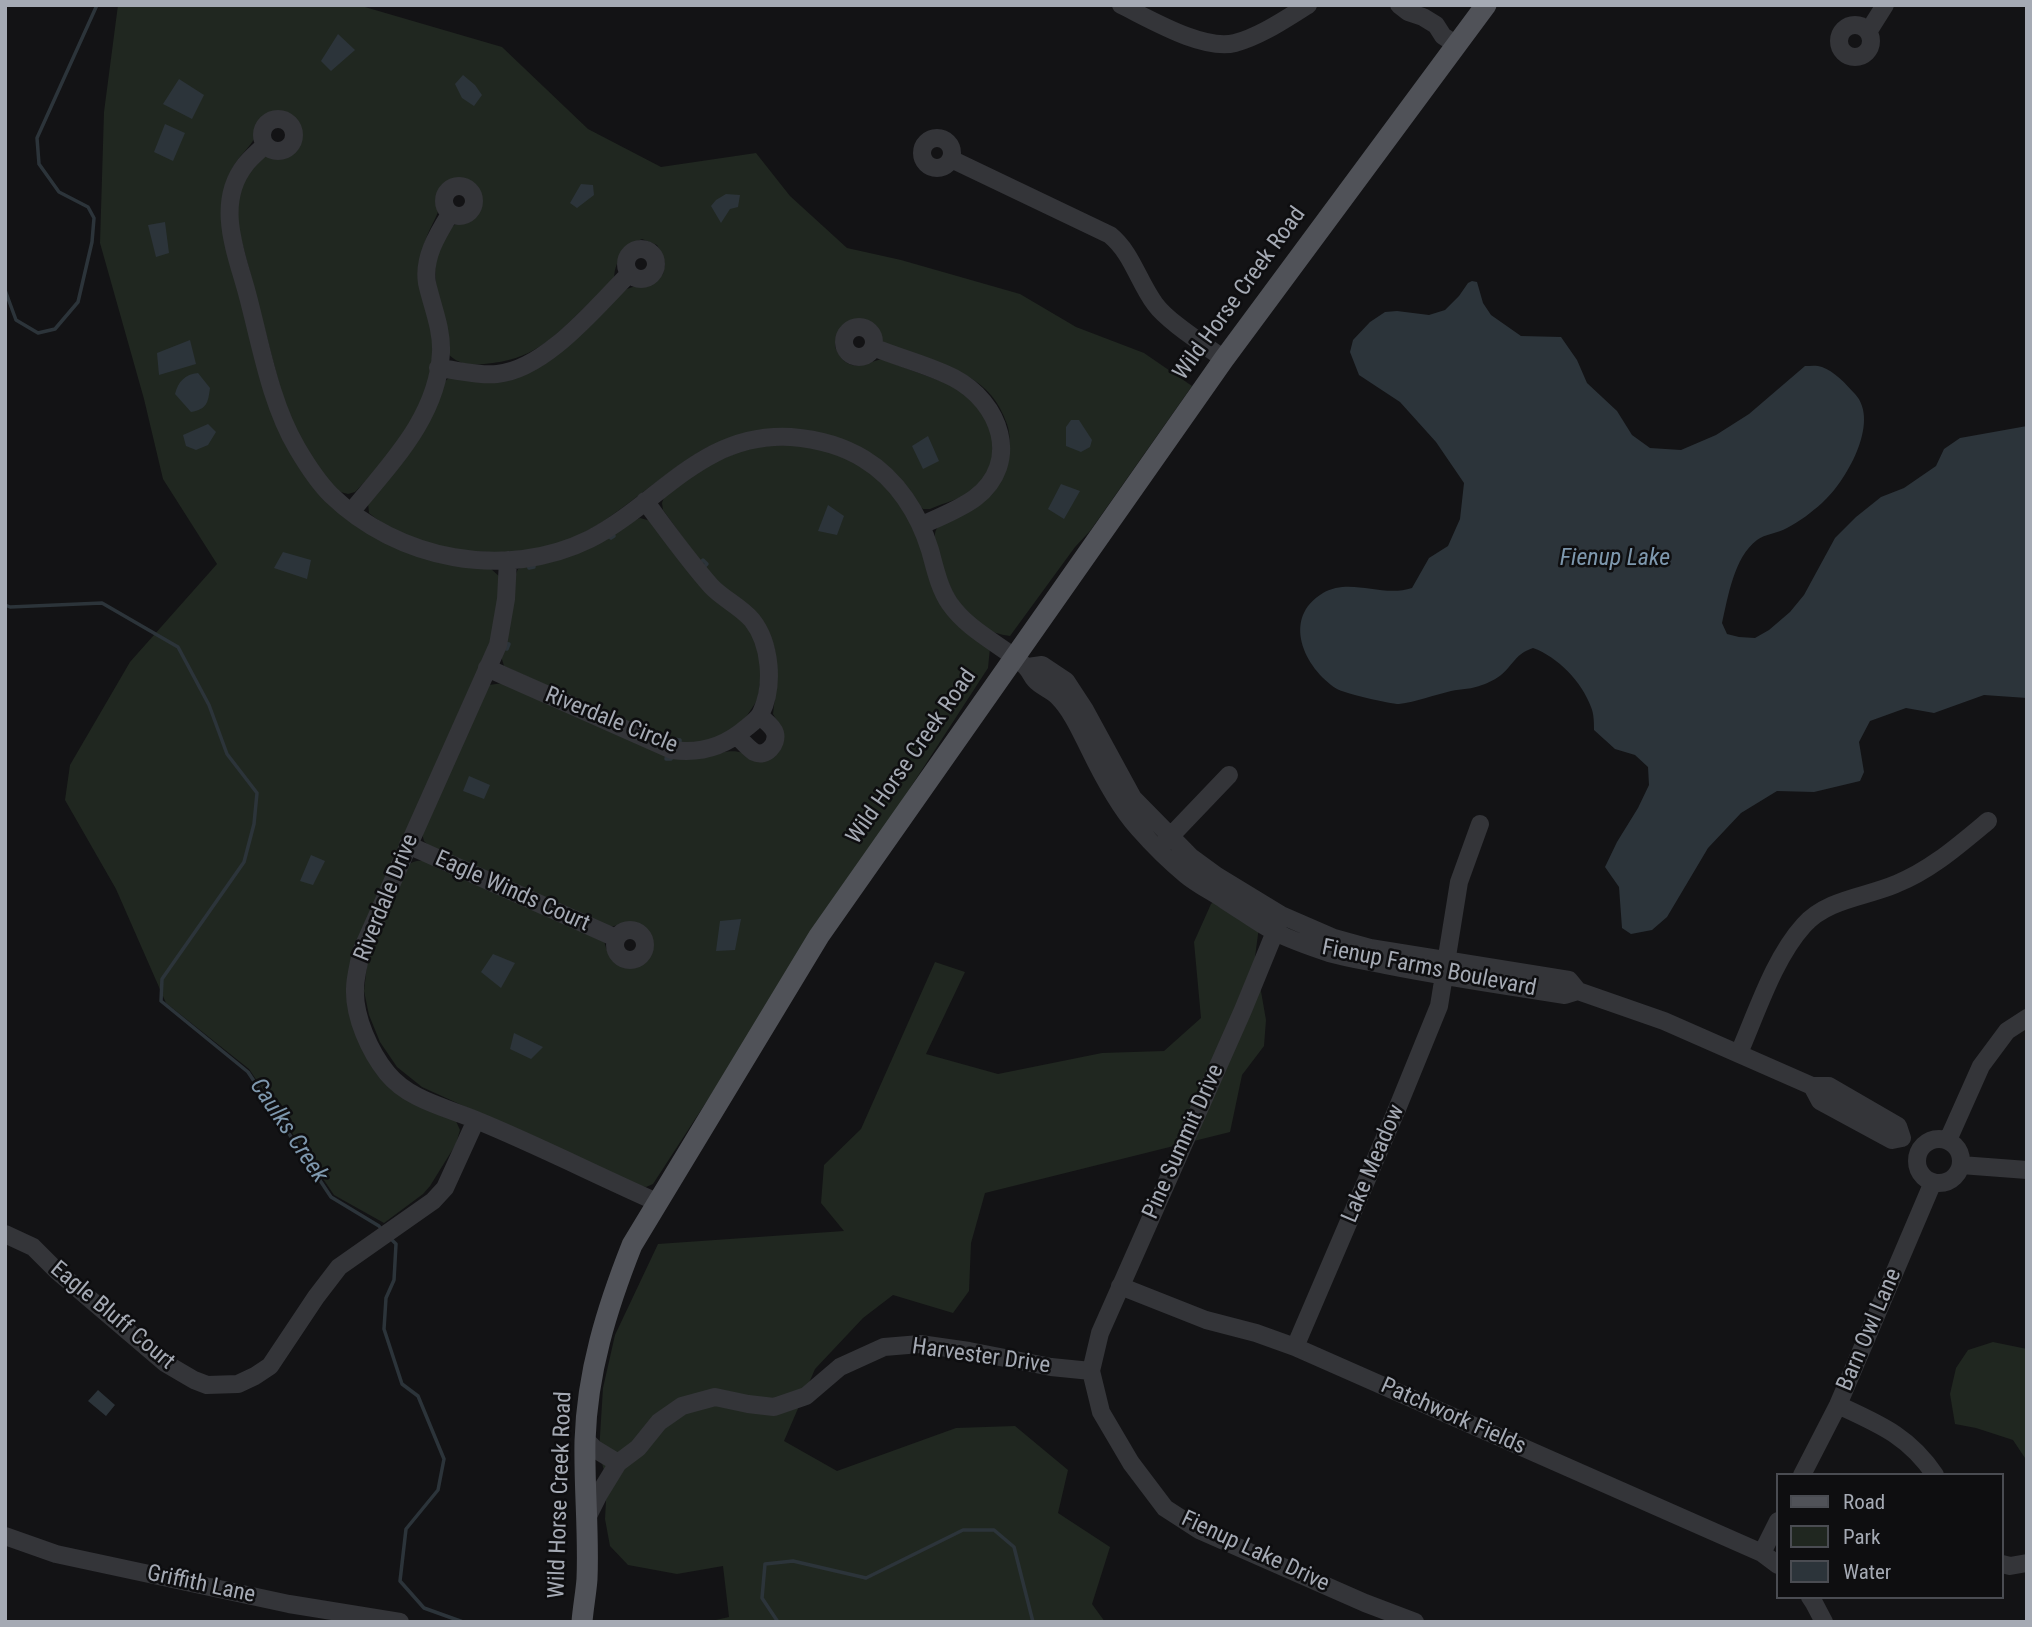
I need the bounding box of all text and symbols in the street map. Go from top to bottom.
street label: Wild Horse Creek Road [1168,202,1312,386]
water label: Fienup Lake [1560,545,1670,573]
street label: Wild Horse Creek Road [841,664,983,850]
street label: Riverdale Circle [541,682,681,760]
street label: Riverdale Drive [349,831,425,965]
street label: Eagle Winds Court [430,846,594,938]
street label: Fienup Farms Boulevard [1319,935,1539,1003]
street label: Pine Summit Drive [1138,1060,1230,1224]
water label: Caulks Creek [243,1073,333,1189]
street label: Lake Meadow [1337,1101,1411,1227]
street label: Eagle Bluff Court [44,1256,180,1376]
street label: Barn Owl Lane [1832,1265,1908,1395]
street label: Harvester Drive [910,1334,1052,1380]
street label: Patchwork Fields [1376,1373,1530,1461]
street label: Wild Horse Creek Road [544,1391,578,1599]
legend [1776,1473,2004,1599]
text: Road [1843,1490,1885,1514]
street label: Fienup Lake Drive [1177,1506,1333,1598]
text: Park [1843,1525,1880,1549]
street label: Griffith Lane [144,1560,258,1610]
text: Water [1843,1560,1891,1584]

